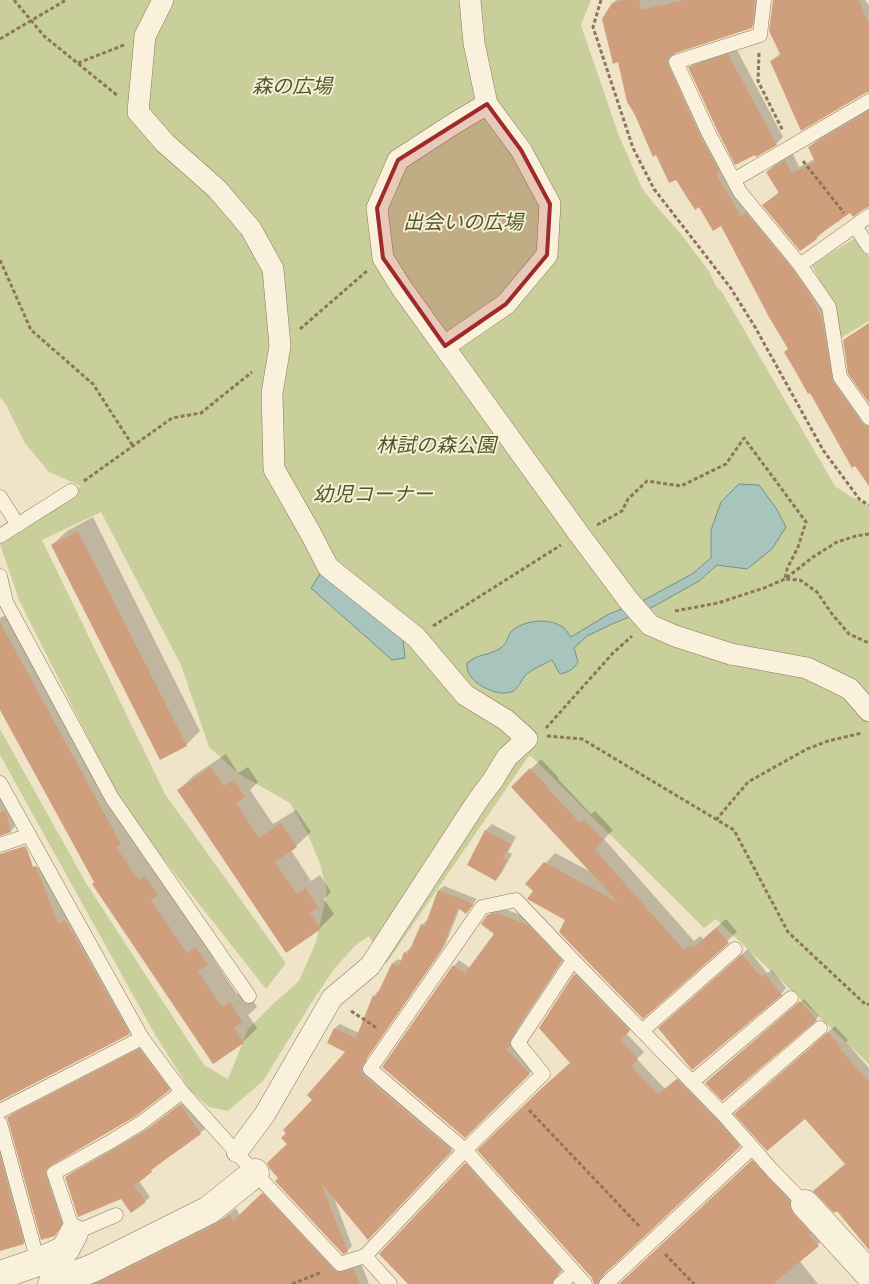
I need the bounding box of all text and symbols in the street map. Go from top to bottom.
park label: 森の広場 [252,72,334,102]
park label: 出会いの広場 [403,208,525,238]
park label: 林試の森公園 [376,431,499,461]
park label: 幼児コーナー [313,480,434,510]

